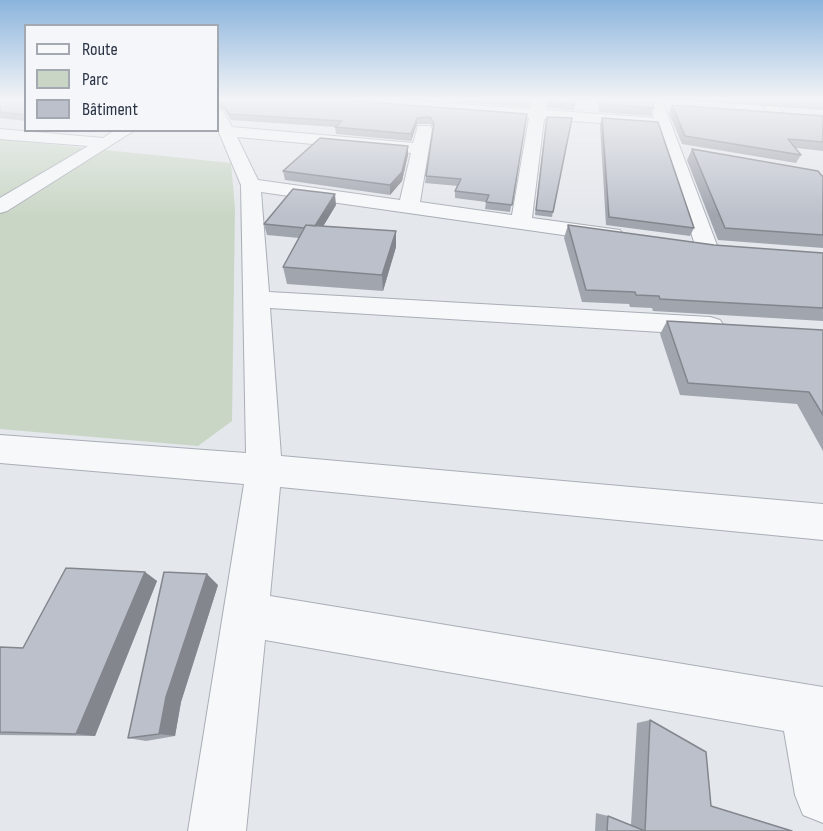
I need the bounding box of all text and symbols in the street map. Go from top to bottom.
legend [24,24,219,132]
text: Route [82,39,118,60]
text: Parc [82,69,108,90]
text: Bâtiment [82,99,138,120]

